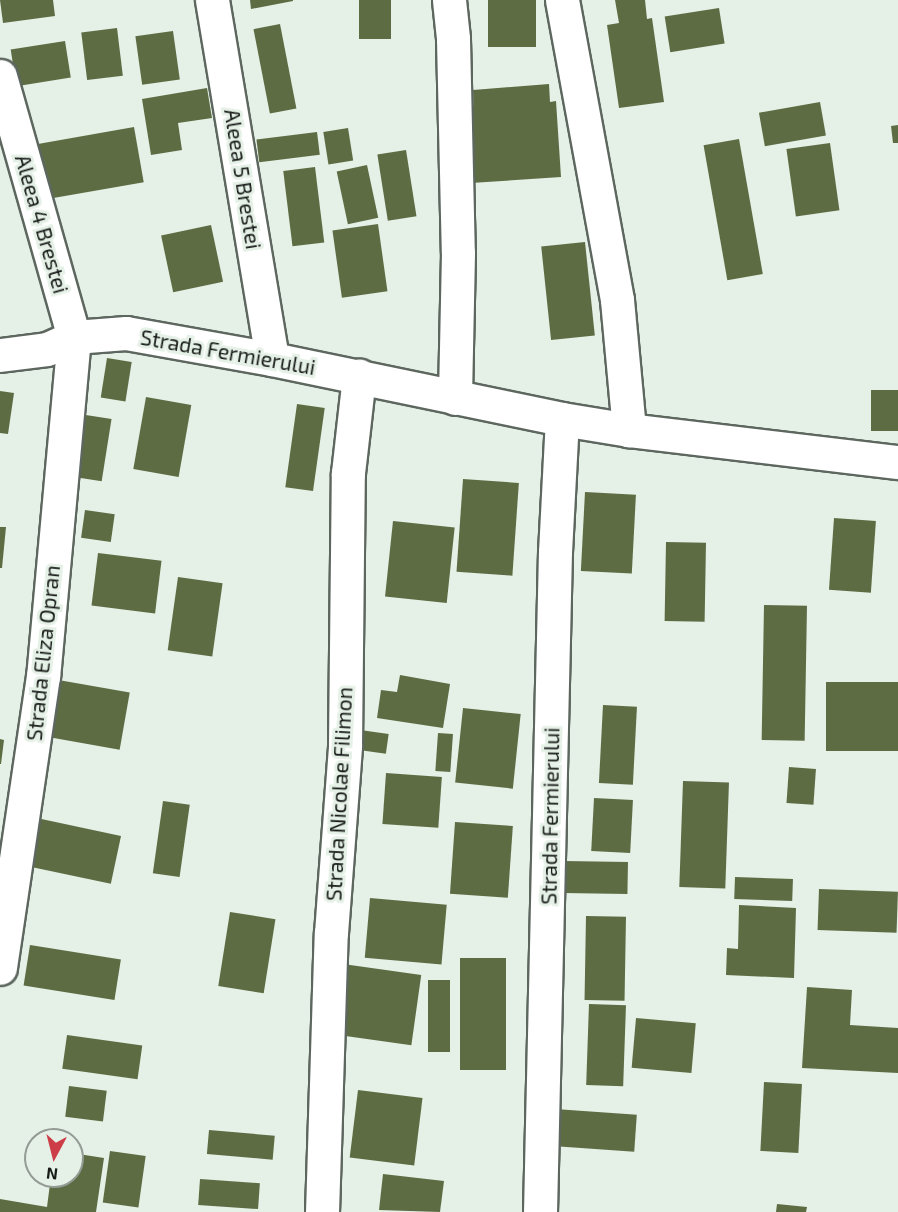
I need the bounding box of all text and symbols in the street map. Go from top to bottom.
street label: Aleea 5 Brestei [219,107,267,251]
street label: Aleea 4 Brestei [10,152,74,296]
street label: Strada Fermierului [139,324,317,380]
street label: Strada Eliza Opran [21,564,65,742]
street label: Strada Nicolae Filimon [321,686,357,902]
street label: Strada Fermierului [536,727,564,905]
north arrow [24,1128,84,1188]
text: N [45,1164,59,1185]

